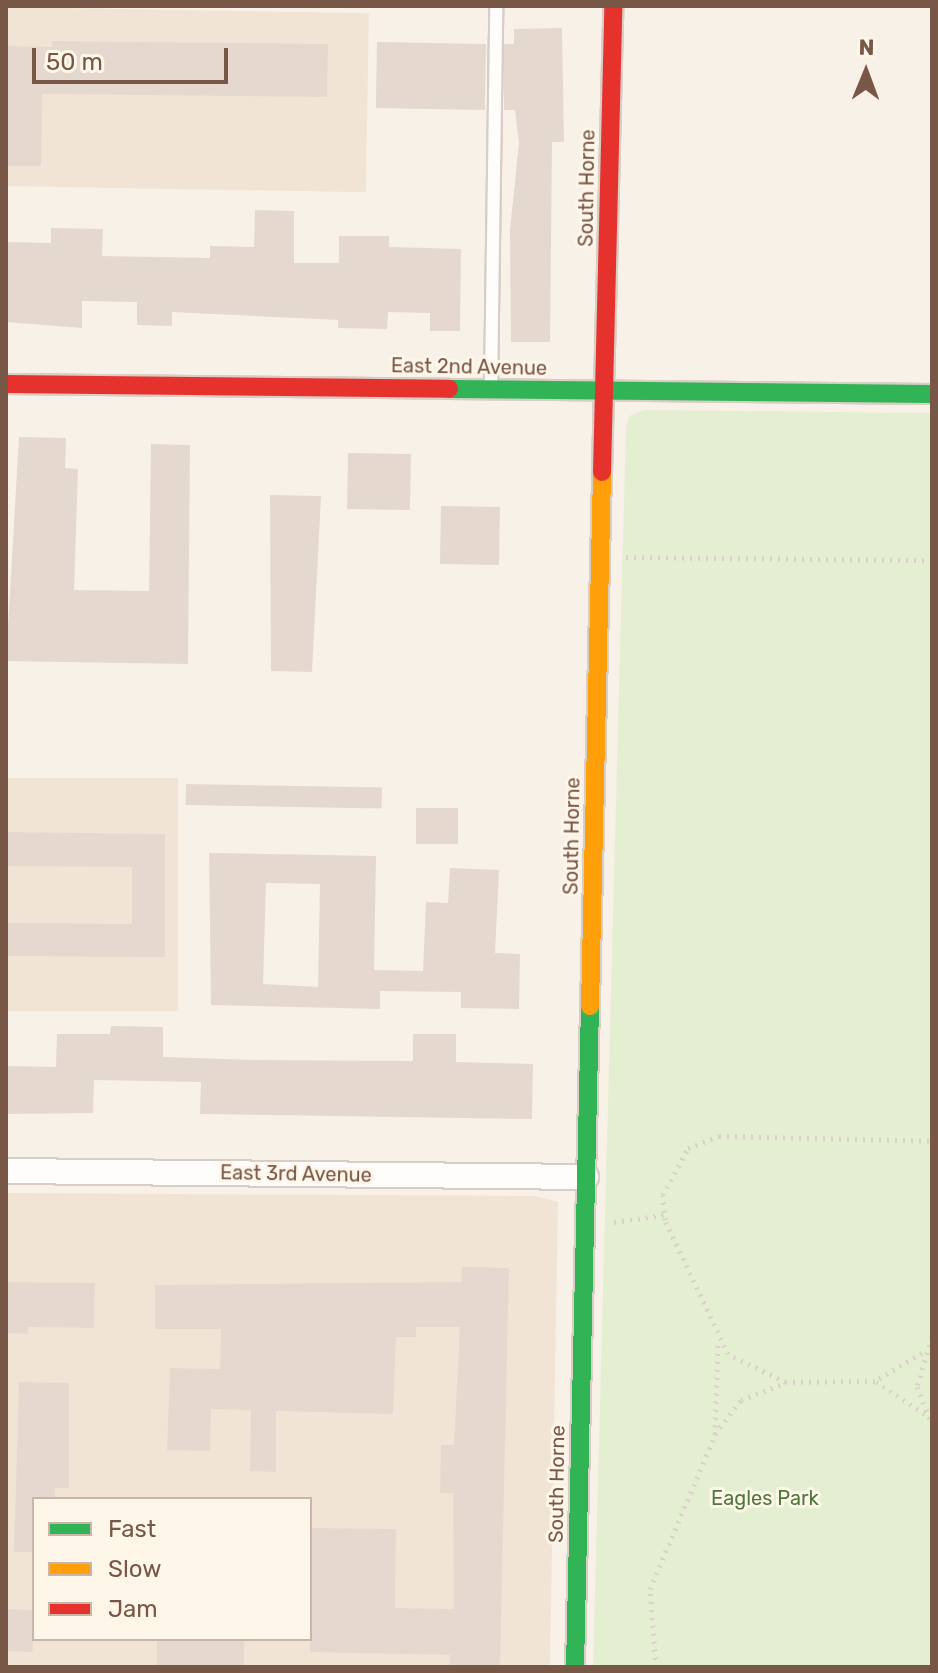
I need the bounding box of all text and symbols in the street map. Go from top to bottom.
scale bar [36,32,232,82]
north arrow [826,32,906,112]
text: N [858,34,875,61]
text: 50 m [46,48,103,76]
street label: South Horne [574,129,600,247]
street label: East 2nd Avenue [390,354,548,380]
street label: South Horne [559,777,585,895]
street label: East 3rd Avenue [220,1161,372,1187]
street label: South Horne [544,1425,570,1543]
park label: Eagles Park [711,1486,819,1510]
legend [32,1497,312,1641]
text: Fast [108,1515,156,1543]
text: Slow [108,1555,161,1583]
text: Jam [108,1595,158,1623]

